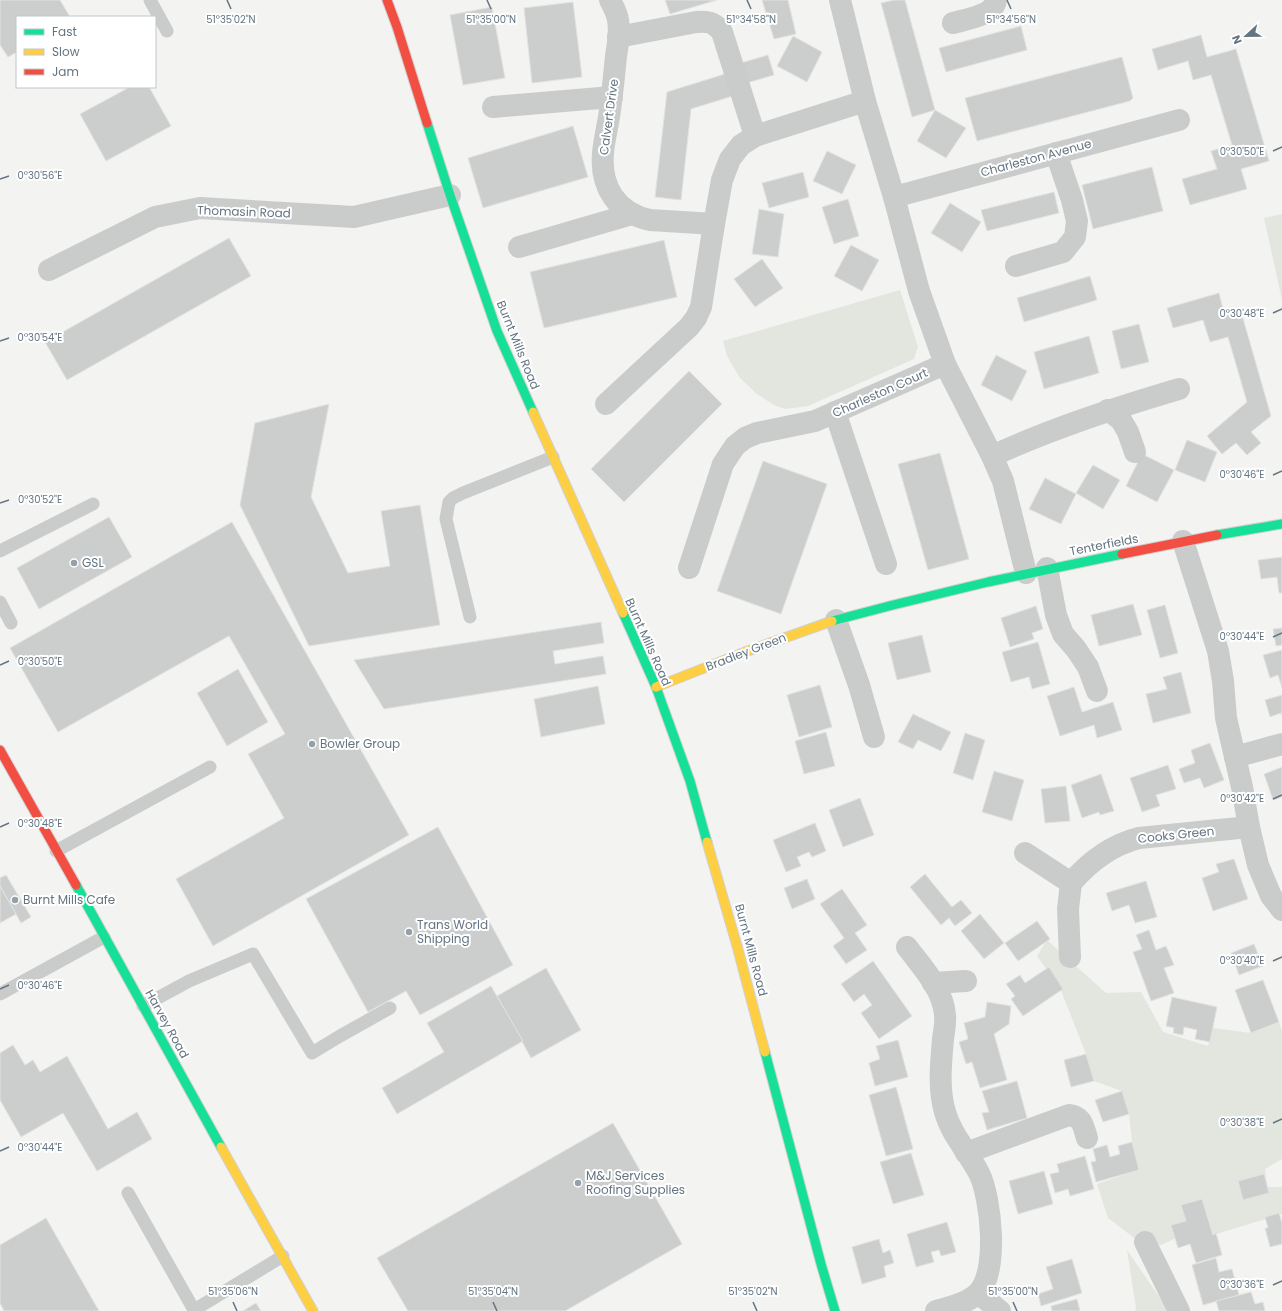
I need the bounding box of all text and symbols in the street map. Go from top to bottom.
text: 51°35'02"N [206,12,256,27]
text: 51°35'00"N [466,12,516,27]
text: 51°34'58"N [726,12,776,27]
text: 51°34'56"N [986,12,1036,27]
legend [16,16,156,88]
north arrow [1226,16,1266,56]
text: Fast [52,23,77,40]
text: N [1228,33,1246,47]
text: Slow [52,43,80,60]
text: Jam [52,63,79,80]
street label: Calvert Drive [595,78,622,156]
street label: Charleston Avenue [979,135,1093,181]
text: 0°30'50"E [1220,144,1264,159]
text: 0°30'56"E [18,168,62,183]
street label: Thomasin Road [197,201,291,222]
street label: Burnt Mills Road [493,298,544,392]
text: 0°30'48"E [1220,306,1264,321]
text: 0°30'54"E [18,330,62,345]
street label: Charleston Court [829,364,930,421]
text: 0°30'46"E [1220,467,1264,482]
text: 0°30'52"E [18,492,62,507]
street label: Tenterfields [1068,530,1140,559]
place label: GSL [82,554,104,571]
marker: GSL [69,558,79,568]
street label: Burnt Mills Road [621,595,675,688]
street label: Bradley Green [703,628,788,675]
text: 0°30'44"E [1220,629,1264,644]
text: 0°30'50"E [18,654,62,669]
place label: Bowler Group [320,735,400,752]
marker: Bowler Group [307,739,317,749]
text: 0°30'42"E [1220,791,1264,806]
text: 0°30'48"E [18,816,62,831]
street label: Cooks Green [1137,822,1215,847]
place label: Burnt Mills Cafe [23,891,115,908]
marker: Burnt Mills Cafe [10,895,20,905]
street label: Burnt Mills Road [731,902,772,998]
place label: Trans World Shipping [417,916,488,947]
marker: Trans World Shipping [404,927,414,937]
text: 0°30'40"E [1220,953,1264,968]
text: 0°30'46"E [18,978,62,993]
street label: Harvey Road [142,986,193,1061]
text: 0°30'38"E [1220,1115,1264,1130]
text: 0°30'44"E [18,1140,62,1155]
place label: M&J Services Roofing Supplies [586,1167,685,1198]
marker: M&J Services Roofing Supplies [573,1178,583,1188]
text: 0°30'36"E [1220,1277,1264,1292]
text: 51°35'06"N [208,1284,258,1299]
text: 51°35'04"N [468,1284,518,1299]
text: 51°35'02"N [728,1284,778,1299]
text: 51°35'00"N [988,1284,1038,1299]

